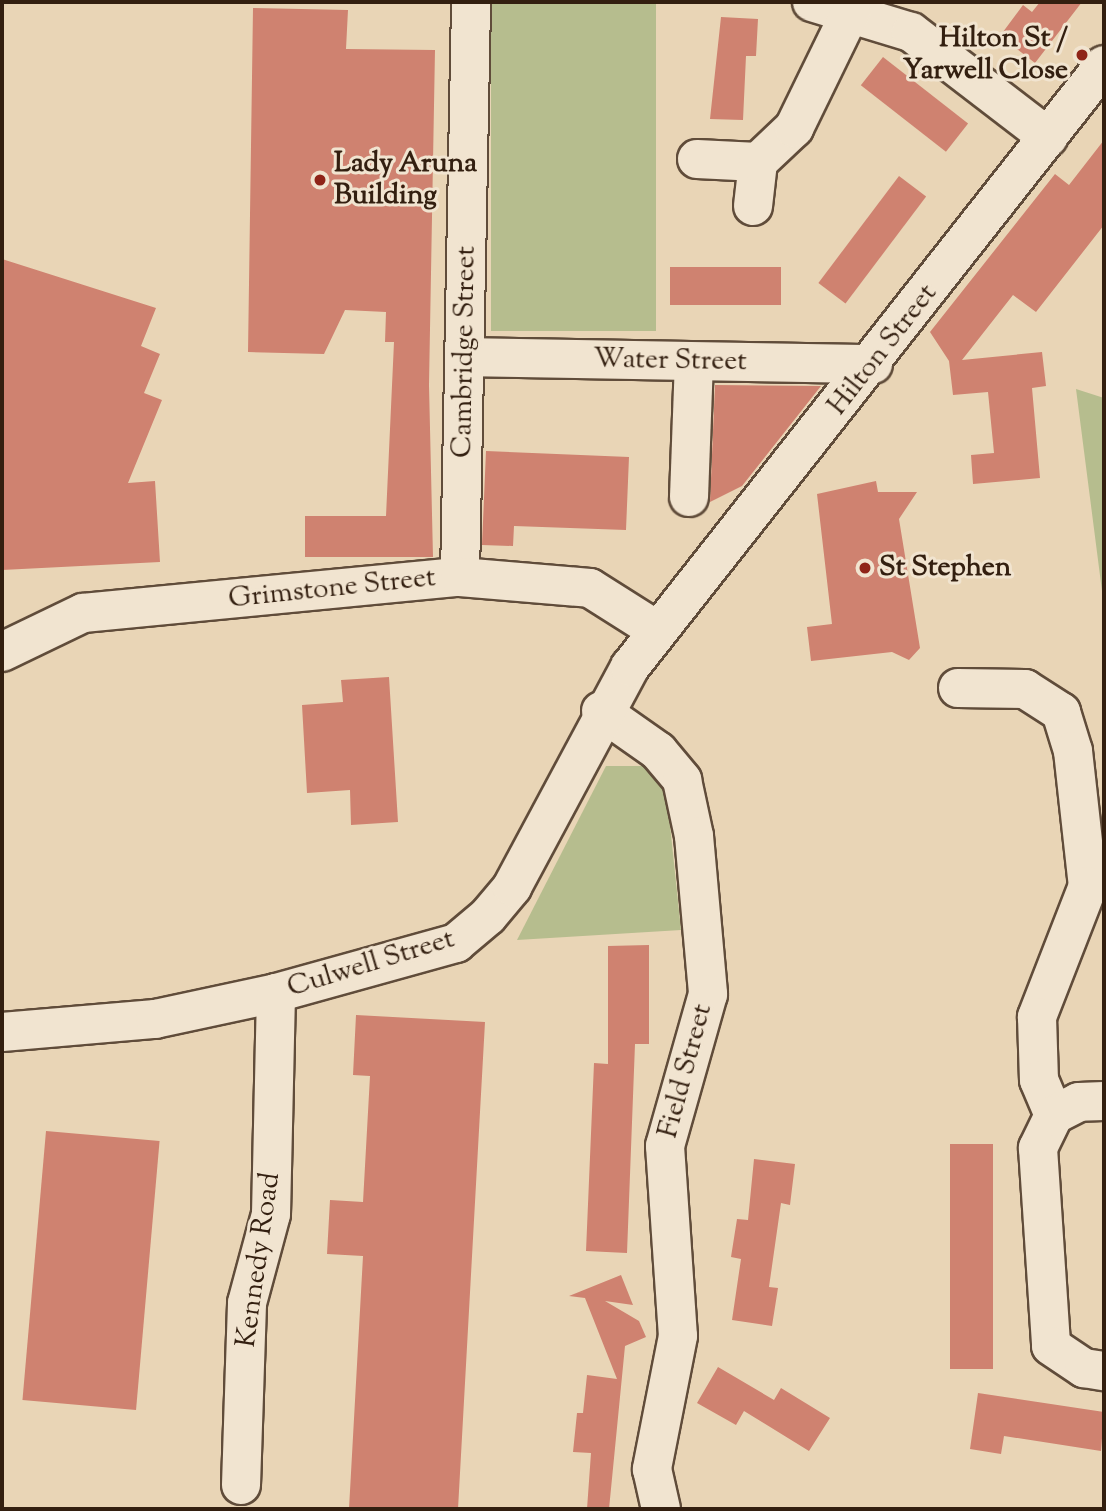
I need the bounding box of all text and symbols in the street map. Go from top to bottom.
place label: Hilton St / Yarwell Close [903,22,1068,88]
marker: Hilton St / Yarwell Close [1074,47,1090,63]
place label: Lady Aruna Building [334,147,477,213]
marker: Lady Aruna Building [312,172,328,188]
street label: Cambridge Street [446,246,484,458]
street label: Hilton Street [821,278,945,422]
street label: Water Street [593,343,747,379]
place label: St Stephen [879,551,1011,585]
marker: St Stephen [857,560,873,576]
street label: Grimstone Street [227,561,437,617]
street label: Culwell Street [283,923,459,1005]
street label: Field Street [652,1000,720,1142]
street label: Kennedy Road [230,1170,288,1350]

